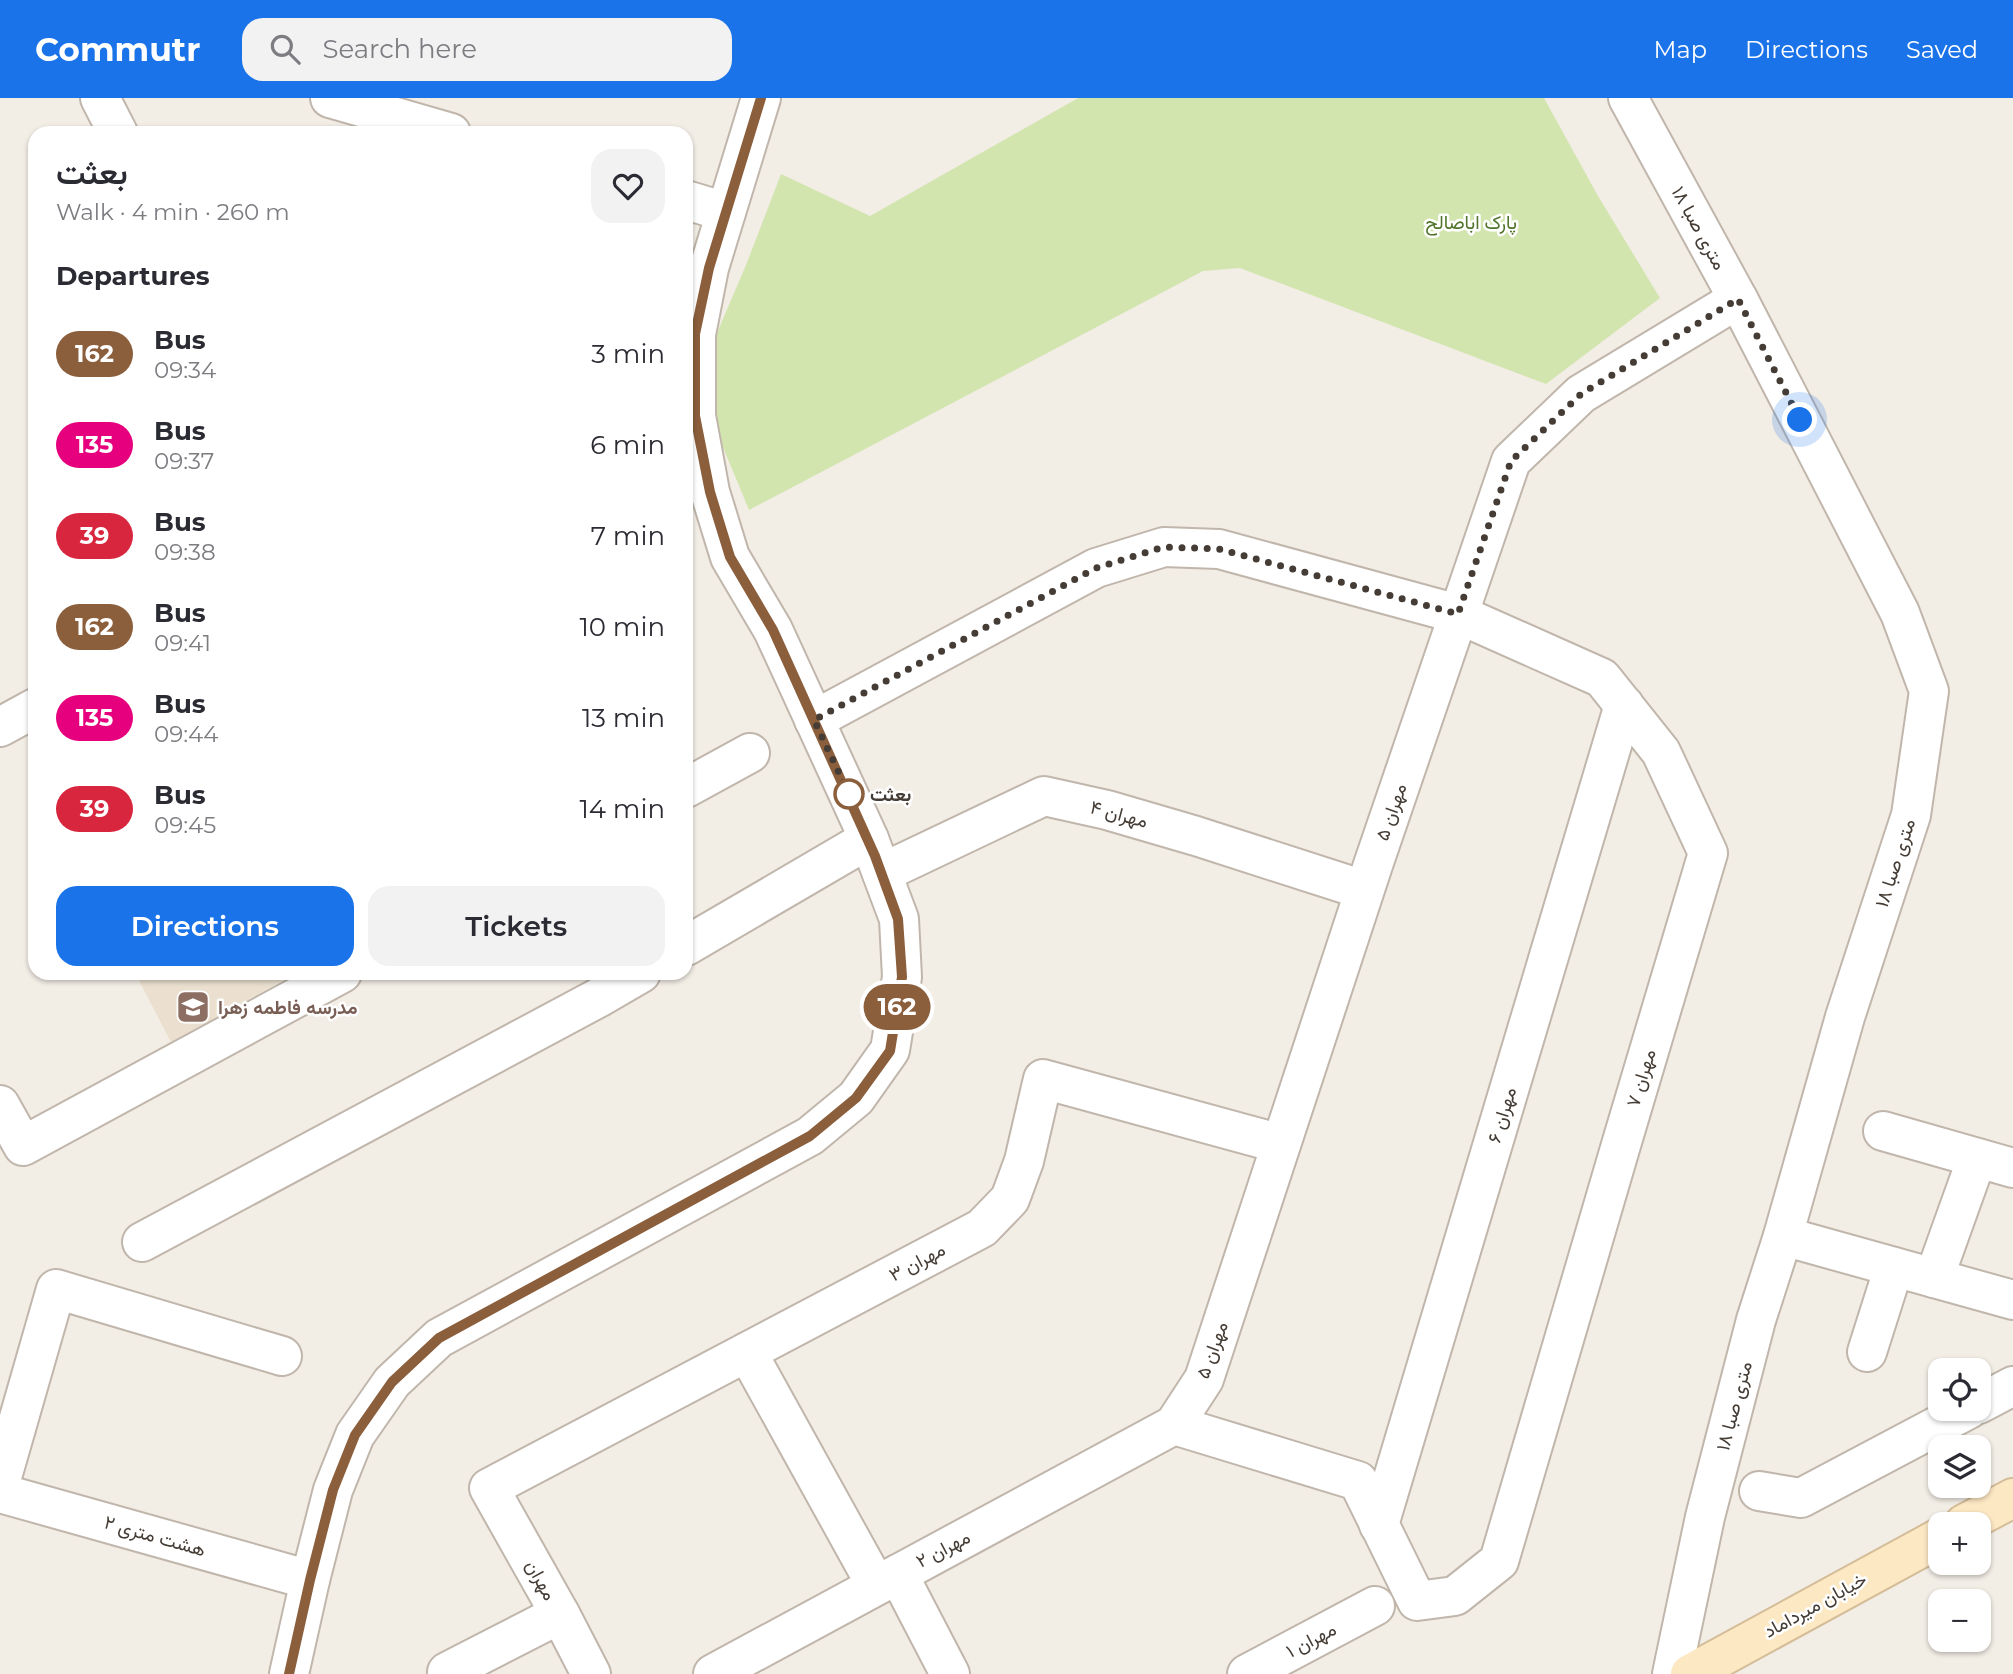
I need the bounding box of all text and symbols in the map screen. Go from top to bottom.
search box [242,18,732,81]
text: Commutr [35,29,200,69]
icon: search [266,30,304,68]
text: Search here [322,33,477,65]
text: Map [1654,35,1707,64]
text: Directions [1745,35,1868,64]
text: Saved [1906,35,1978,64]
button: heart [591,149,665,223]
text: بعثت [56,152,128,192]
street label: متری صبا ۱۸ [1667,182,1731,274]
text: Walk · 4 min · 260 m [56,198,290,226]
park label: پارک اباصالح [1425,211,1517,236]
text: Departures [56,260,210,292]
text: Bus [154,324,206,356]
text: 3 min [591,338,665,370]
text: 162 [75,339,114,368]
text: 09:34 [154,356,216,384]
your location [1782,402,1817,437]
text: Bus [154,415,206,447]
text: 6 min [590,429,665,461]
text: 135 [76,430,113,459]
text: 09:37 [154,447,214,475]
text: Bus [154,506,206,538]
text: 7 min [591,520,665,552]
text: 39 [80,521,109,550]
text: 09:38 [154,538,216,566]
text: Bus [154,597,206,629]
text: 10 min [579,611,665,643]
text: 162 [75,612,114,641]
text: 09:41 [154,629,211,657]
text: Bus [154,688,206,720]
text: 13 min [582,702,665,734]
text: 135 [76,703,113,732]
text: 09:44 [154,720,219,748]
text: Bus [154,779,206,811]
marker: بعثت [834,779,864,809]
street label: مهران ۵ [1371,780,1411,844]
place label: بعثت [870,783,911,806]
text: 14 min [579,793,665,825]
text: 39 [80,794,109,823]
street label: مهران ۴ [1088,795,1150,833]
text: 09:45 [154,811,216,839]
street label: متری صبا ۱۸ [1870,816,1920,910]
button: Directions [56,886,354,966]
button: Tickets [368,886,665,966]
line badge: 162 [857,984,937,1030]
school or university icon: مدرسه فاطمه زهرا [174,988,212,1026]
text: 162 [878,992,916,1021]
place label: مدرسه فاطمه زهرا [218,996,358,1020]
street label: مهران ۷ [1621,1046,1661,1110]
street label: مهران ۶ [1483,1084,1521,1146]
street label: مهران ۳ [885,1238,949,1286]
street label: مهران ۵ [1191,1318,1233,1382]
map controls [1928,1358,1991,1652]
button: locate [1928,1358,1991,1421]
street label: متری صبا ۱۸ [1711,1359,1757,1453]
button: layers [1928,1435,1991,1498]
street label: هشت متری ۲ [102,1511,208,1561]
button: + [1928,1512,1991,1575]
street label: مهران ۲ [912,1525,974,1573]
street label: مهران [521,1556,561,1604]
street label: خیابان میرداماد [1759,1567,1871,1643]
button: − [1928,1589,1991,1652]
street label: مهران ۱ [1282,1617,1340,1663]

